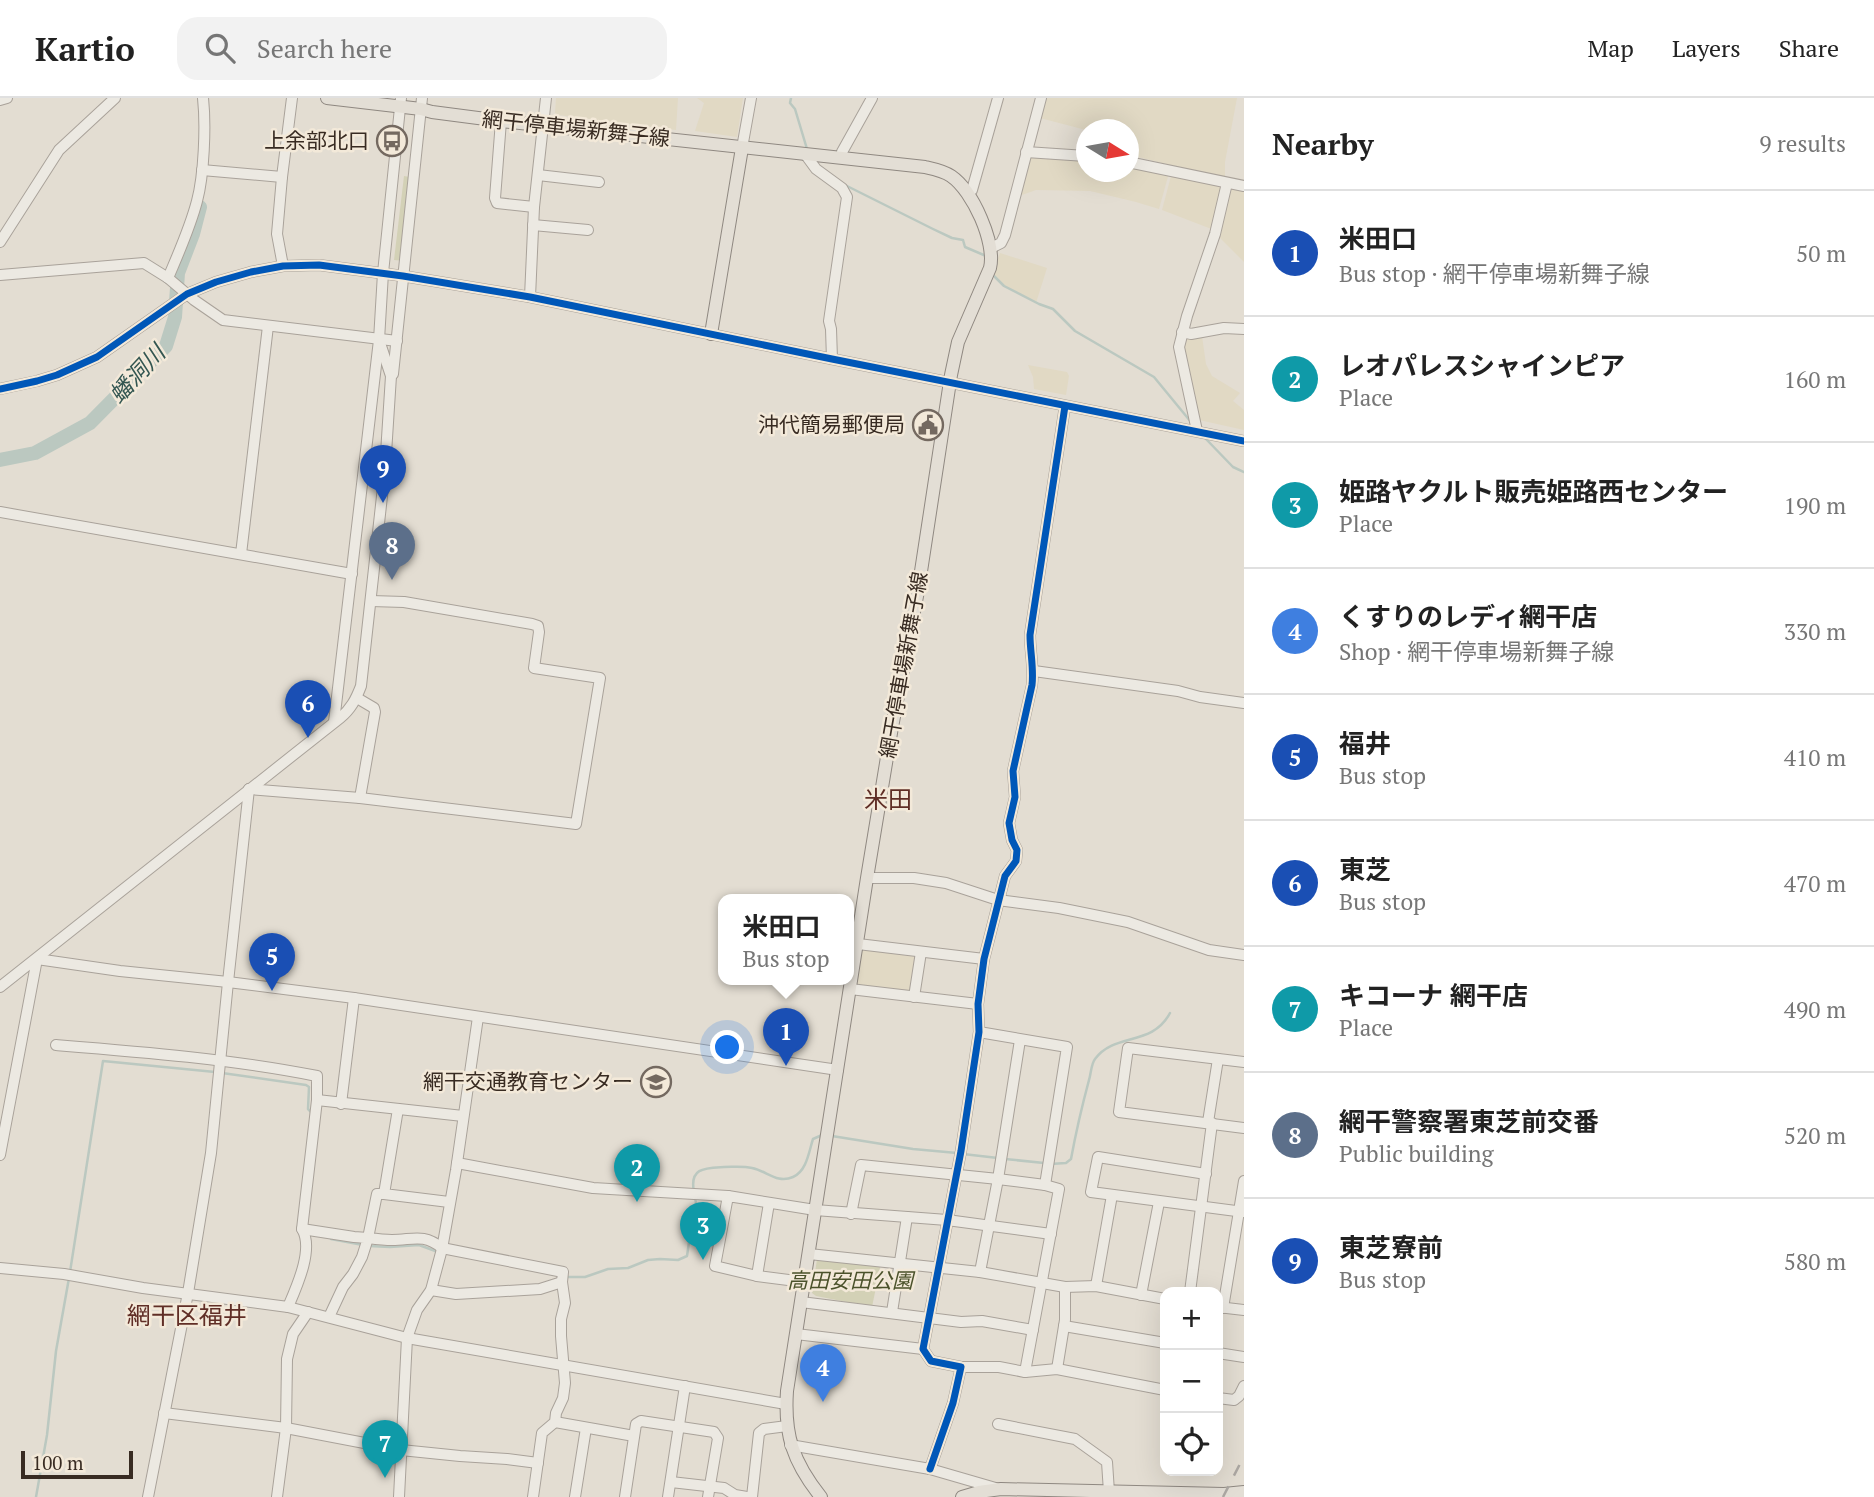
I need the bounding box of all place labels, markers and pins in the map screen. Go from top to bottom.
bus stop icon: 上余部北口 [375,124,409,158]
place label: 上余部北口 [264,126,369,154]
public building icon: 沖代簡易郵便局 [911,408,945,442]
place label: 沖代簡易郵便局 [758,410,905,438]
pin: 9 [360,445,406,503]
pin: 8 [369,522,415,580]
pin: 6 [285,680,331,738]
pin: 5 [249,933,295,991]
pin: 1 [763,1008,809,1066]
school or university icon: 網干交通教育センター [639,1065,673,1099]
place label: 網干交通教育センター [423,1067,633,1095]
pin: 2 [614,1144,660,1202]
pin: 3 [680,1202,726,1260]
pin: 4 [800,1344,846,1402]
pin: 7 [362,1420,408,1478]

